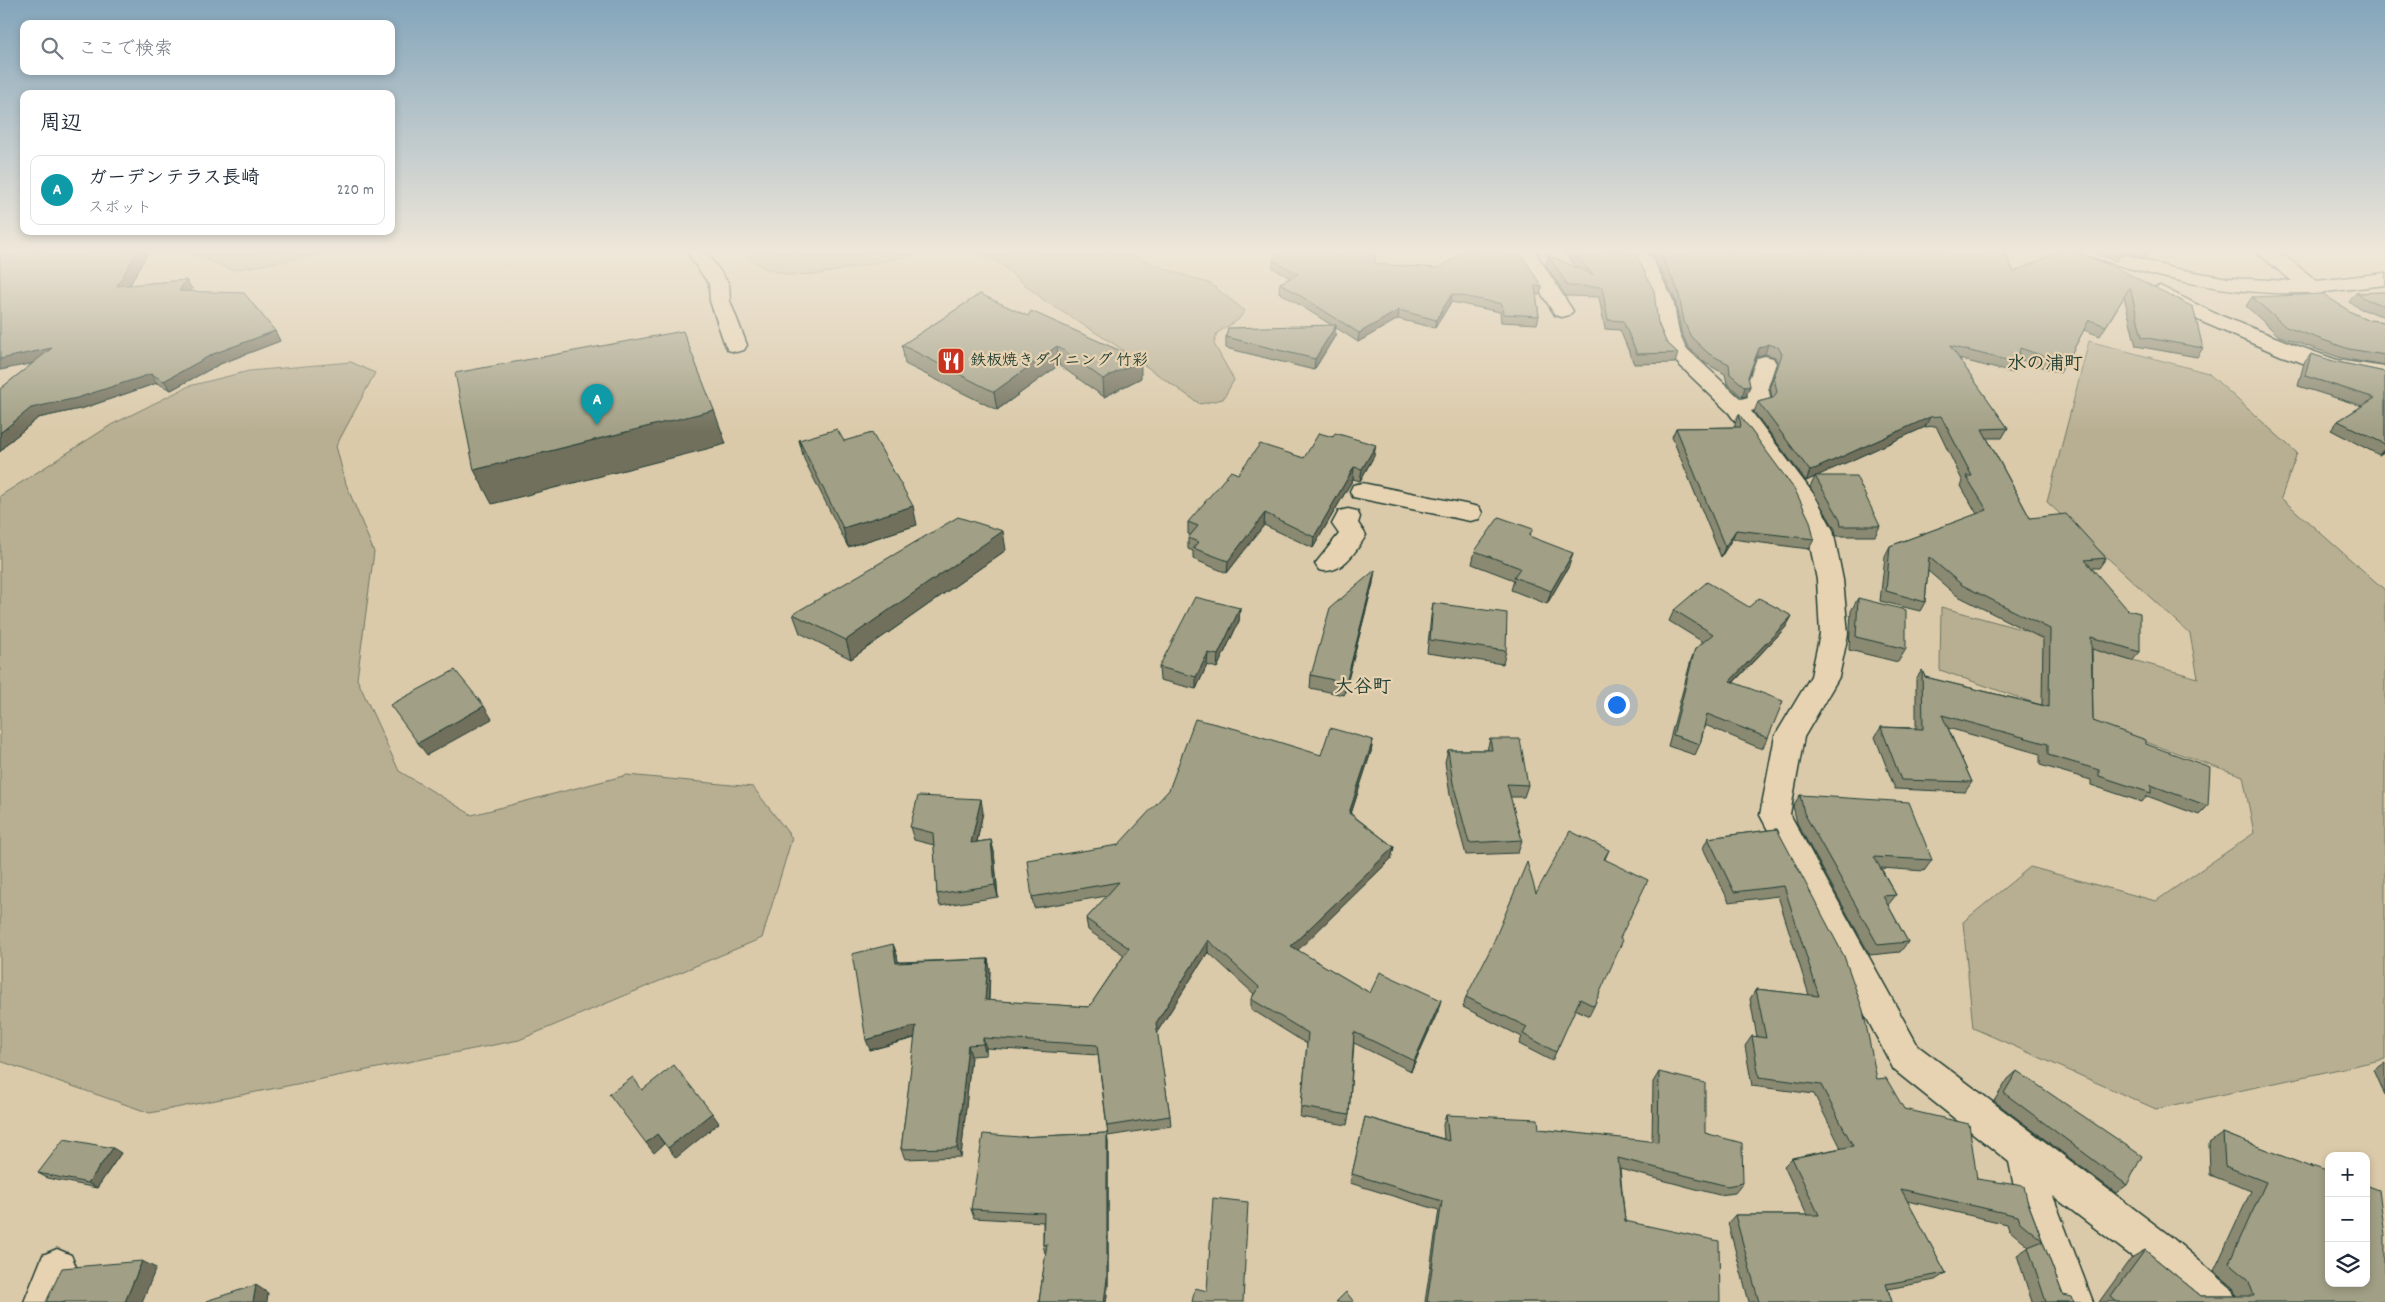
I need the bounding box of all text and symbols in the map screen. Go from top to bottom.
search box [20,20,395,75]
icon: search [38,34,66,62]
text: ここで検索 [78,37,173,64]
text: 周辺 [40,110,82,140]
text: ガーデンテラス長崎 [88,166,260,193]
text: A [53,179,61,202]
text: 220 m [337,179,374,202]
text: スポット [88,197,152,220]
restaurant icon: 鉄板焼きダイニング 竹彩 [936,346,966,376]
place label: 鉄板焼きダイニング 竹彩 [970,350,1148,373]
district label: 水の浦町 [2007,352,2083,379]
pin: A [581,384,613,425]
district label: 大谷町 [1334,675,1392,702]
your location [1604,692,1630,718]
map controls [2325,1152,2370,1287]
button: + [2325,1152,2370,1197]
button: − [2325,1197,2370,1242]
button: layers [2325,1242,2370,1287]

